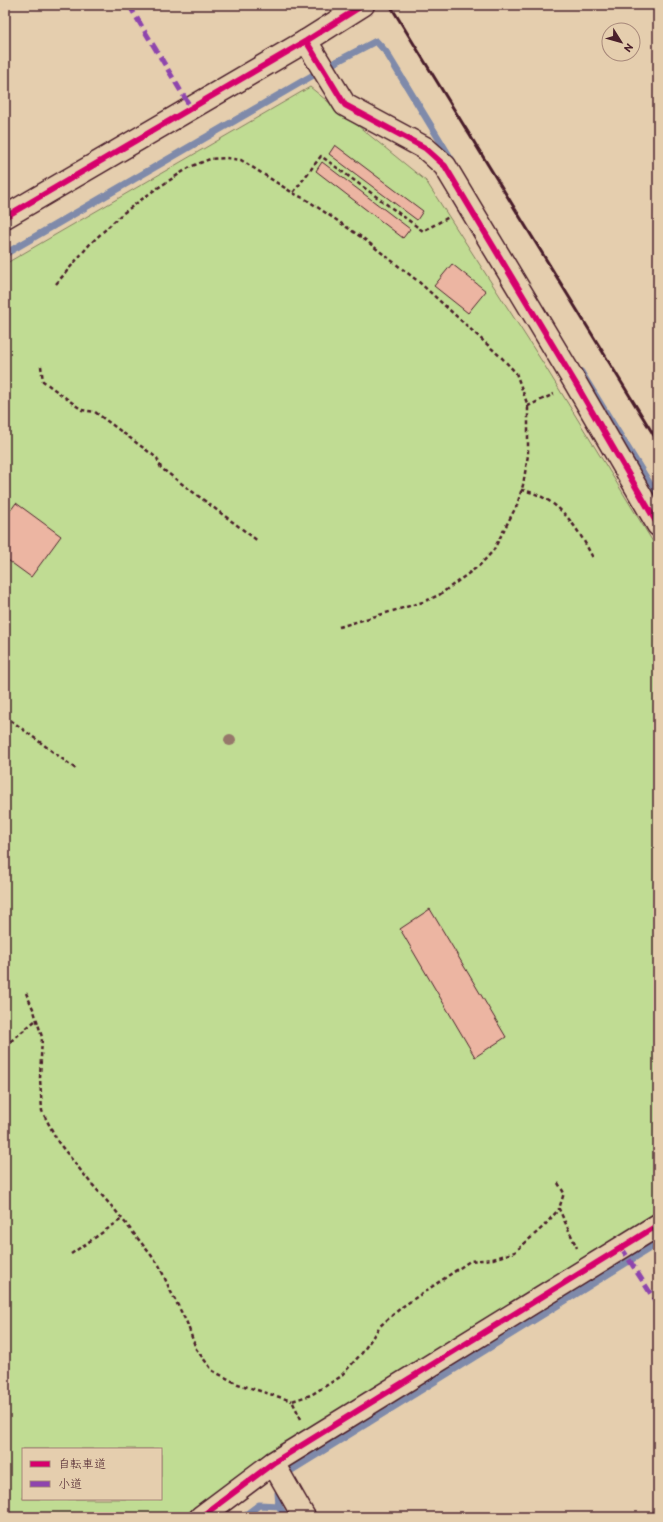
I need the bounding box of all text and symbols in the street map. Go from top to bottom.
north arrow [601,22,641,62]
text: N [621,41,636,55]
legend [22,1448,162,1500]
text: 自転車道 [58,1457,106,1471]
text: 小道 [58,1477,82,1491]

